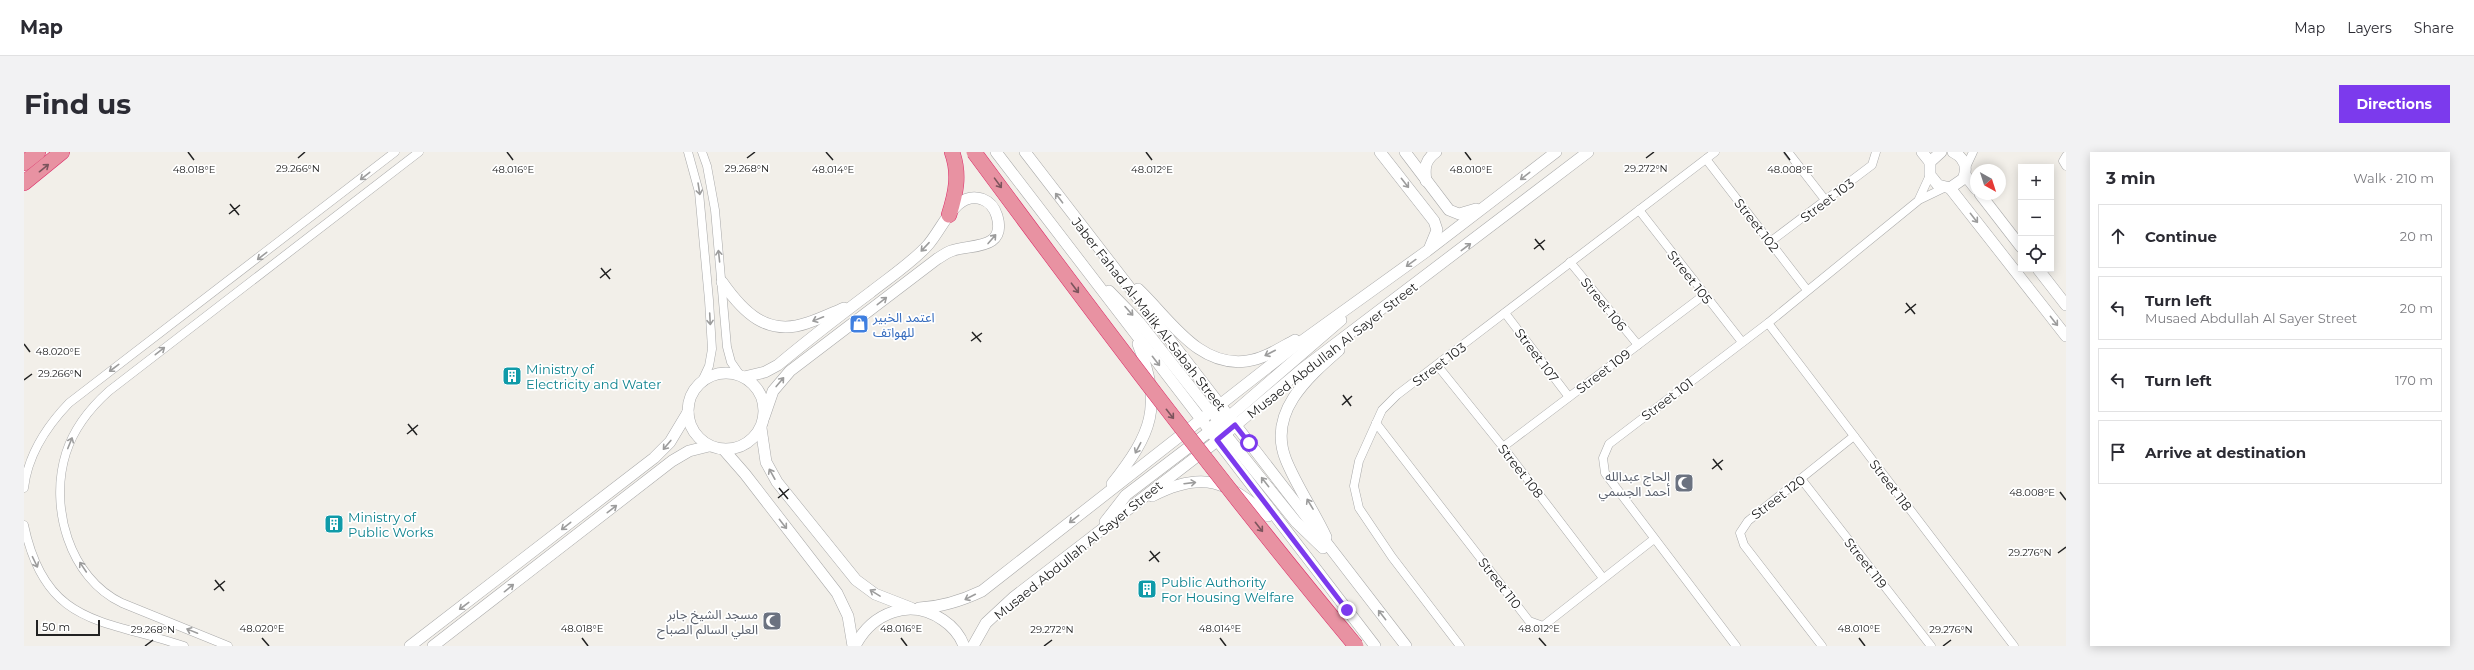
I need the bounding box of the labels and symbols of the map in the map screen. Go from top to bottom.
text: 29.266°N [276,162,320,175]
text: 29.268°N [725,162,769,175]
text: 29.272°N [1624,162,1668,175]
text: 48.018°E [173,163,216,176]
text: 48.016°E [492,163,534,176]
text: 48.014°E [812,163,855,176]
text: 48.012°E [1131,163,1173,176]
text: 48.010°E [1450,163,1493,176]
text: 48.008°E [1767,163,1813,176]
one-way arrow [38,164,49,173]
north arrow [1970,164,2006,200]
one-way arrow [359,172,370,180]
one-way arrow [1520,172,1531,180]
street label: Street 103 [1797,175,1857,225]
one-way arrow [1400,177,1409,188]
one-way arrow [993,178,1002,189]
one-way arrow [695,183,703,196]
one-way arrow [1055,193,1064,204]
street label: Street 102 [1731,195,1783,255]
street label: Jaber Fahad Al-Malik Al-Sabah Street [1068,213,1229,414]
one-way arrow [1970,213,1978,224]
one-way arrow [987,234,996,244]
one-way arrow [920,242,930,252]
one-way arrow [1460,242,1471,251]
street label: Street 105 [1664,247,1716,307]
one-way arrow [715,250,723,263]
one-way arrow [256,251,267,260]
one-way arrow [1405,259,1416,267]
street label: Street 106 [1578,274,1630,334]
street label: Musaed Abdullah Al Sayer Street [1244,278,1420,422]
one-way arrow [1071,282,1079,293]
one-way arrow [876,297,887,305]
one-way arrow [1125,306,1134,317]
place label: اعتمد الخبير للهواتف [872,309,935,341]
one-way arrow [706,312,714,325]
shop icon: اعتمد الخبير للهواتف [848,313,870,335]
one-way arrow [813,315,825,323]
one-way arrow [2050,315,2058,326]
street label: Street 107 [1511,325,1563,385]
street label: Street 103 [1409,339,1469,389]
text: 48.020°E [36,345,81,358]
street label: Street 109 [1573,345,1633,397]
one-way arrow [154,347,165,356]
one-way arrow [1264,350,1276,357]
one-way arrow [1152,356,1160,367]
place label: Ministry of Electricity and Water [526,361,661,392]
one-way arrow [109,364,120,373]
building icon: Ministry of Electricity and Water [501,365,523,387]
text: 29.266°N [38,367,82,380]
street label: Street 101 [1638,374,1696,424]
one-way arrow [775,376,784,387]
one-way arrow [1166,408,1175,419]
route start [1240,434,1258,452]
one-way arrow [67,438,75,450]
one-way arrow [663,439,672,450]
street label: Street 108 [1495,441,1547,501]
one-way arrow [1134,442,1142,454]
street label: Street 118 [1866,456,1916,514]
one-way arrow [768,468,776,480]
place label: الحاج عبدالله أحمد الجسمي [1599,468,1670,502]
mosque icon: الحاج عبدالله أحمد الجسمي [1673,472,1695,494]
street label: Street 120 [1748,472,1808,522]
street label: Musaed Abdullah Al Sayer Street [991,477,1165,623]
one-way arrow [1260,477,1269,488]
one-way arrow [1183,479,1196,487]
text: 48.008°E [2009,486,2055,499]
one-way arrow [1305,498,1313,510]
one-way arrow [606,504,617,513]
place label: Ministry of Public Works [348,509,434,540]
building icon: Ministry of Public Works [323,513,345,535]
one-way arrow [1068,514,1079,523]
one-way arrow [778,518,787,529]
one-way arrow [561,522,572,531]
one-way arrow [1255,522,1263,533]
street label: Street 119 [1841,534,1891,592]
text: 29.276°N [2008,546,2052,559]
street label: Street 110 [1475,554,1525,612]
one-way arrow [32,556,39,568]
one-way arrow [78,562,87,573]
place label: Public Authority For Housing Welfare [1161,574,1294,605]
building icon: Public Authority For Housing Welfare [1136,578,1158,600]
one-way arrow [504,584,515,593]
one-way arrow [870,589,881,597]
one-way arrow [964,594,976,601]
route end [1338,601,1356,619]
one-way arrow [458,602,469,610]
place label: مسجد الشيخ جابر العلي السالم الصباح [657,606,758,640]
mosque icon: مسجد الشيخ جابر العلي السالم الصباح [761,610,783,632]
one-way arrow [1378,610,1386,621]
scale bar [36,618,100,637]
text: 48.020°E [240,622,285,635]
text: 48.018°E [561,622,604,635]
text: 48.016°E [880,622,922,635]
text: 48.014°E [1199,622,1242,635]
text: 48.012°E [1518,622,1560,635]
text: 48.010°E [1838,622,1881,635]
text: 29.268°N [131,623,175,636]
text: 29.272°N [1030,623,1074,636]
text: 29.276°N [1929,623,1973,636]
one-way arrow [187,627,199,635]

